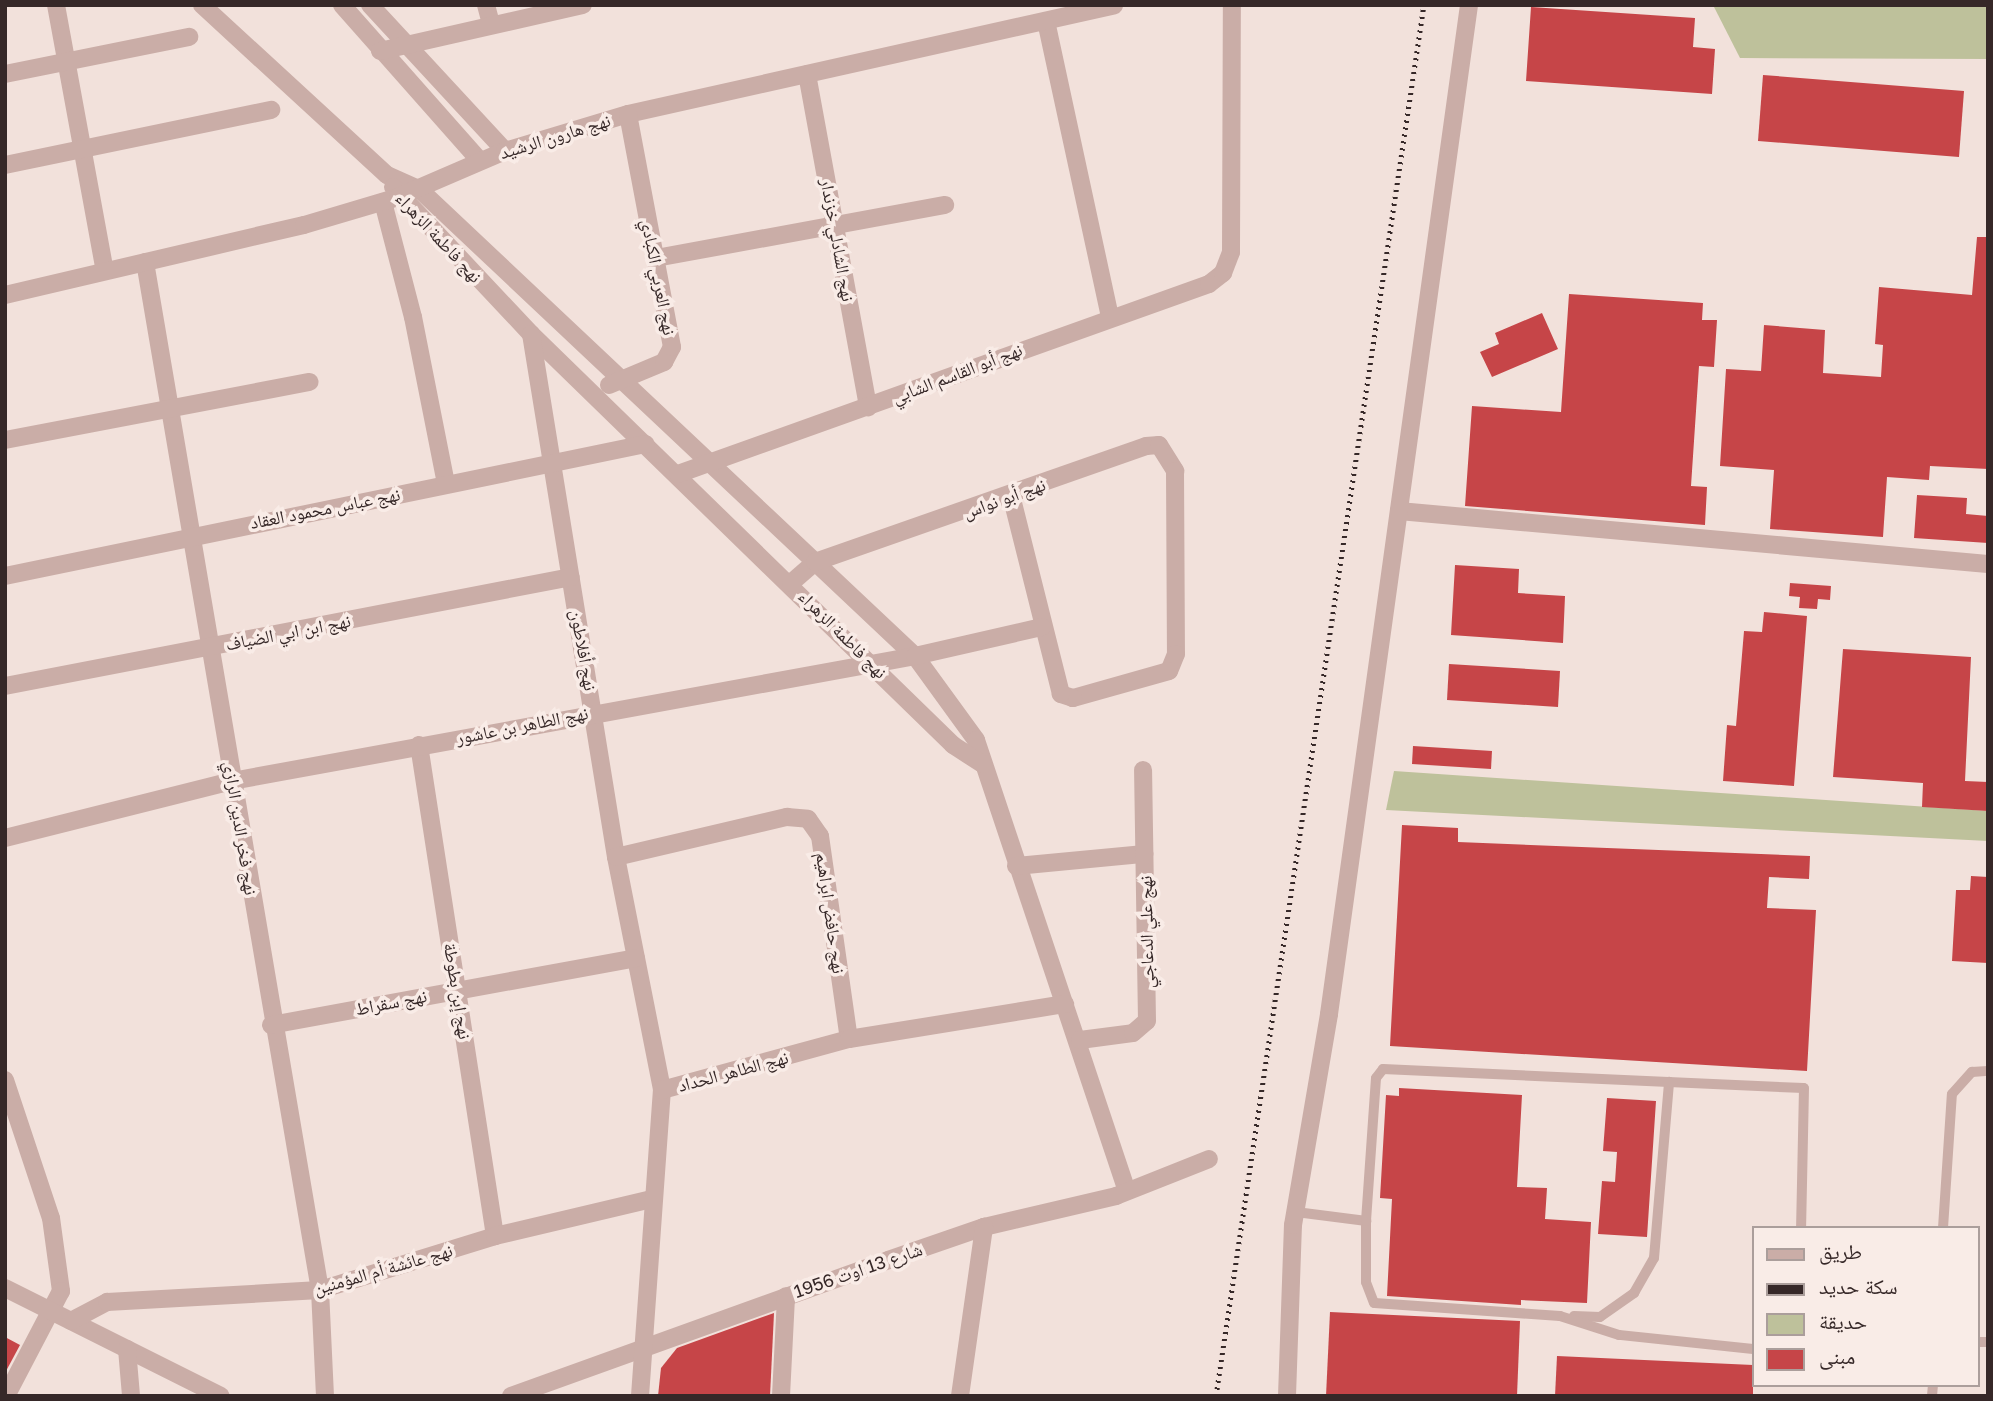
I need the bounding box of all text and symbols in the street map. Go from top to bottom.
street label: نهج هارون الرشيد [497,109,613,163]
street label: نهج الشادلي خزندار [817,177,859,303]
street label: نهج فاطمة الزهراء [391,187,487,287]
street label: نهج العربي الكبادي [637,217,681,337]
street label: نهج أبو القاسم الشابي [889,338,1025,408]
street label: نهج أبو نواس [960,473,1048,523]
street label: نهج عباس محمود العقاد [248,483,402,533]
street label: نهج فاطمة الزهراء [794,585,892,683]
street label: نهج أفلاطون [566,608,602,692]
street label: نهج ابن ابي الضياف [224,609,352,655]
street label: نهج الطاهر بن عاشور [454,702,590,748]
street label: نهج فخر الدين الرازي [220,760,262,896]
street label: نهج حافض ابراهيم [812,851,850,975]
street label: نهج علي الدعاجي [1134,875,1158,989]
street label: نهج إبن بطوطة [440,941,476,1041]
street label: نهج سقراط [353,984,429,1020]
street label: نهج الطاهر الحداد [675,1046,791,1096]
legend [1752,1226,1979,1387]
street label: شارع 13 اوت 1956 [791,1238,925,1302]
text: طريق [1819,1238,1862,1264]
street label: نهج عائشة أم المؤمنين [311,1239,455,1299]
text: سكة حديد [1819,1273,1898,1299]
text: حديقة [1819,1308,1867,1334]
text: مبنى [1819,1343,1855,1369]

